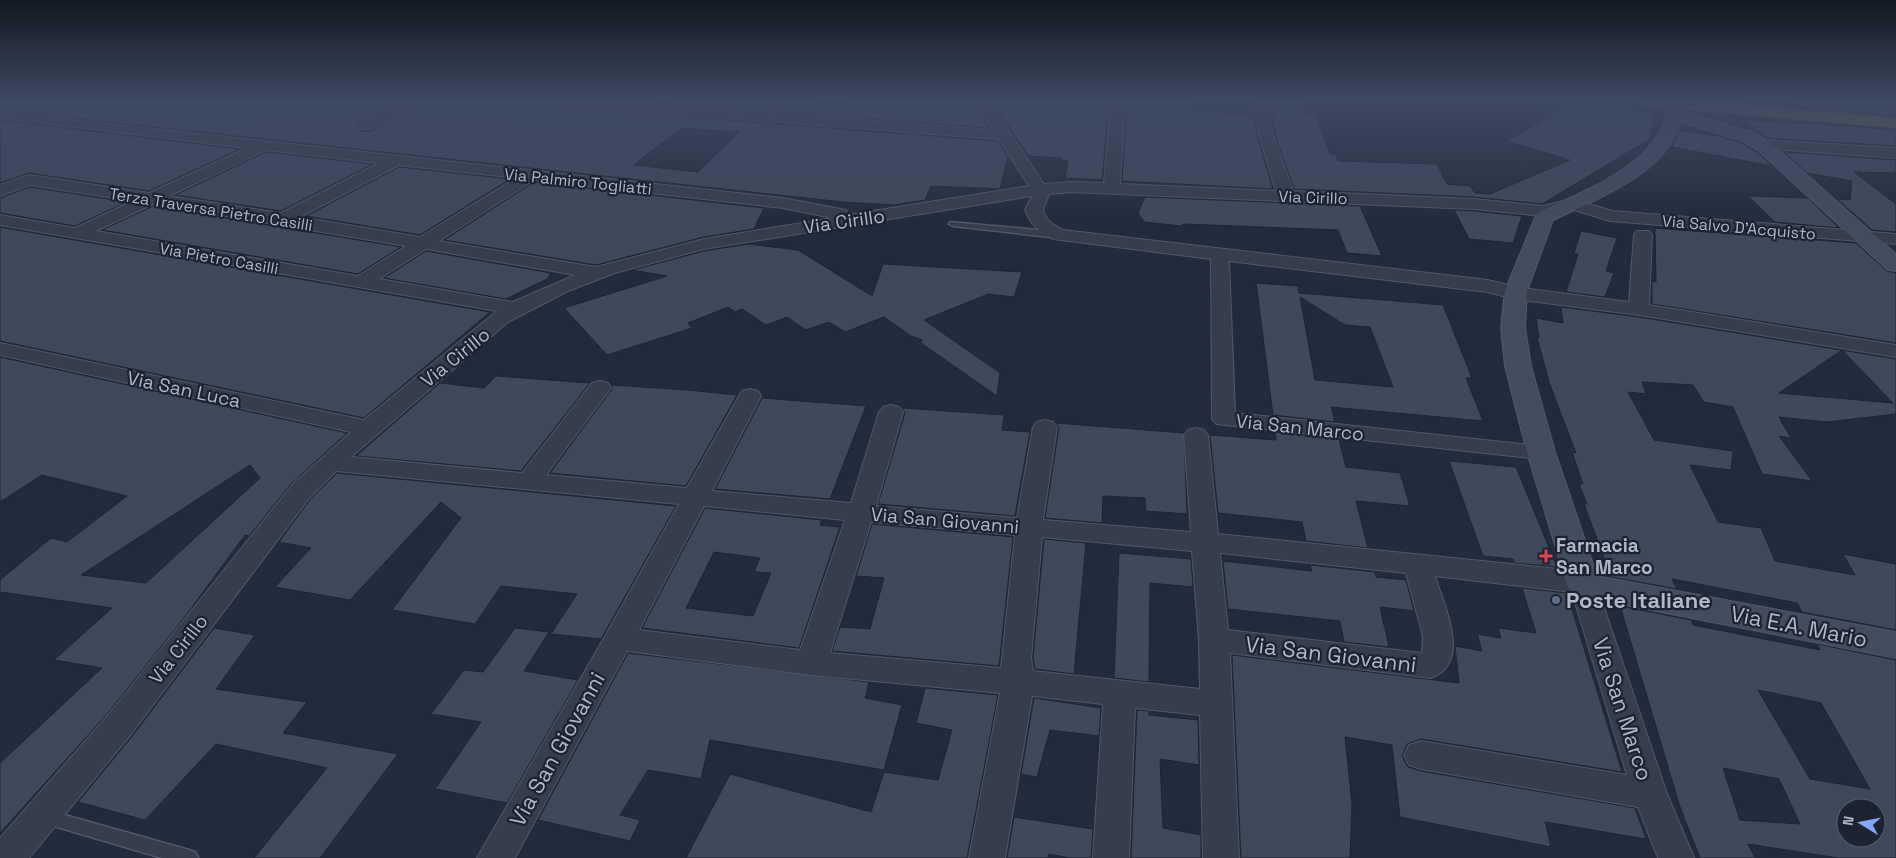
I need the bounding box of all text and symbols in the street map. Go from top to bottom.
street label: Via Palmiro Togliatti [503,163,653,200]
street label: Terza Traversa Pietro Casilli [108,183,314,236]
street label: Via Cirillo [1278,186,1348,209]
street label: Via Cirillo [802,203,886,240]
street label: Via Salvo D'Acquisto [1661,210,1817,245]
street label: Via Pietro Casilli [158,238,280,279]
street label: Via Cirillo [416,322,495,393]
street label: Via San Luca [125,365,243,414]
street label: Via San Marco [1235,408,1365,447]
street label: Via San Giovanni [870,502,1020,539]
place label: Farmacia San Marco [1556,533,1653,580]
marker: Farmacia San Marco [1540,550,1552,562]
place label: Poste Italiane [1566,586,1711,614]
marker: Poste Italiane [1550,594,1562,606]
street label: Via E.A. Mario [1728,599,1870,653]
street label: Via Cirillo [143,609,213,689]
street label: Via San Giovanni [1244,630,1418,678]
street label: Via San Marco [1587,634,1659,784]
street label: Via San Giovanni [503,667,611,831]
north arrow [1836,798,1886,848]
text: N [1839,815,1858,827]

